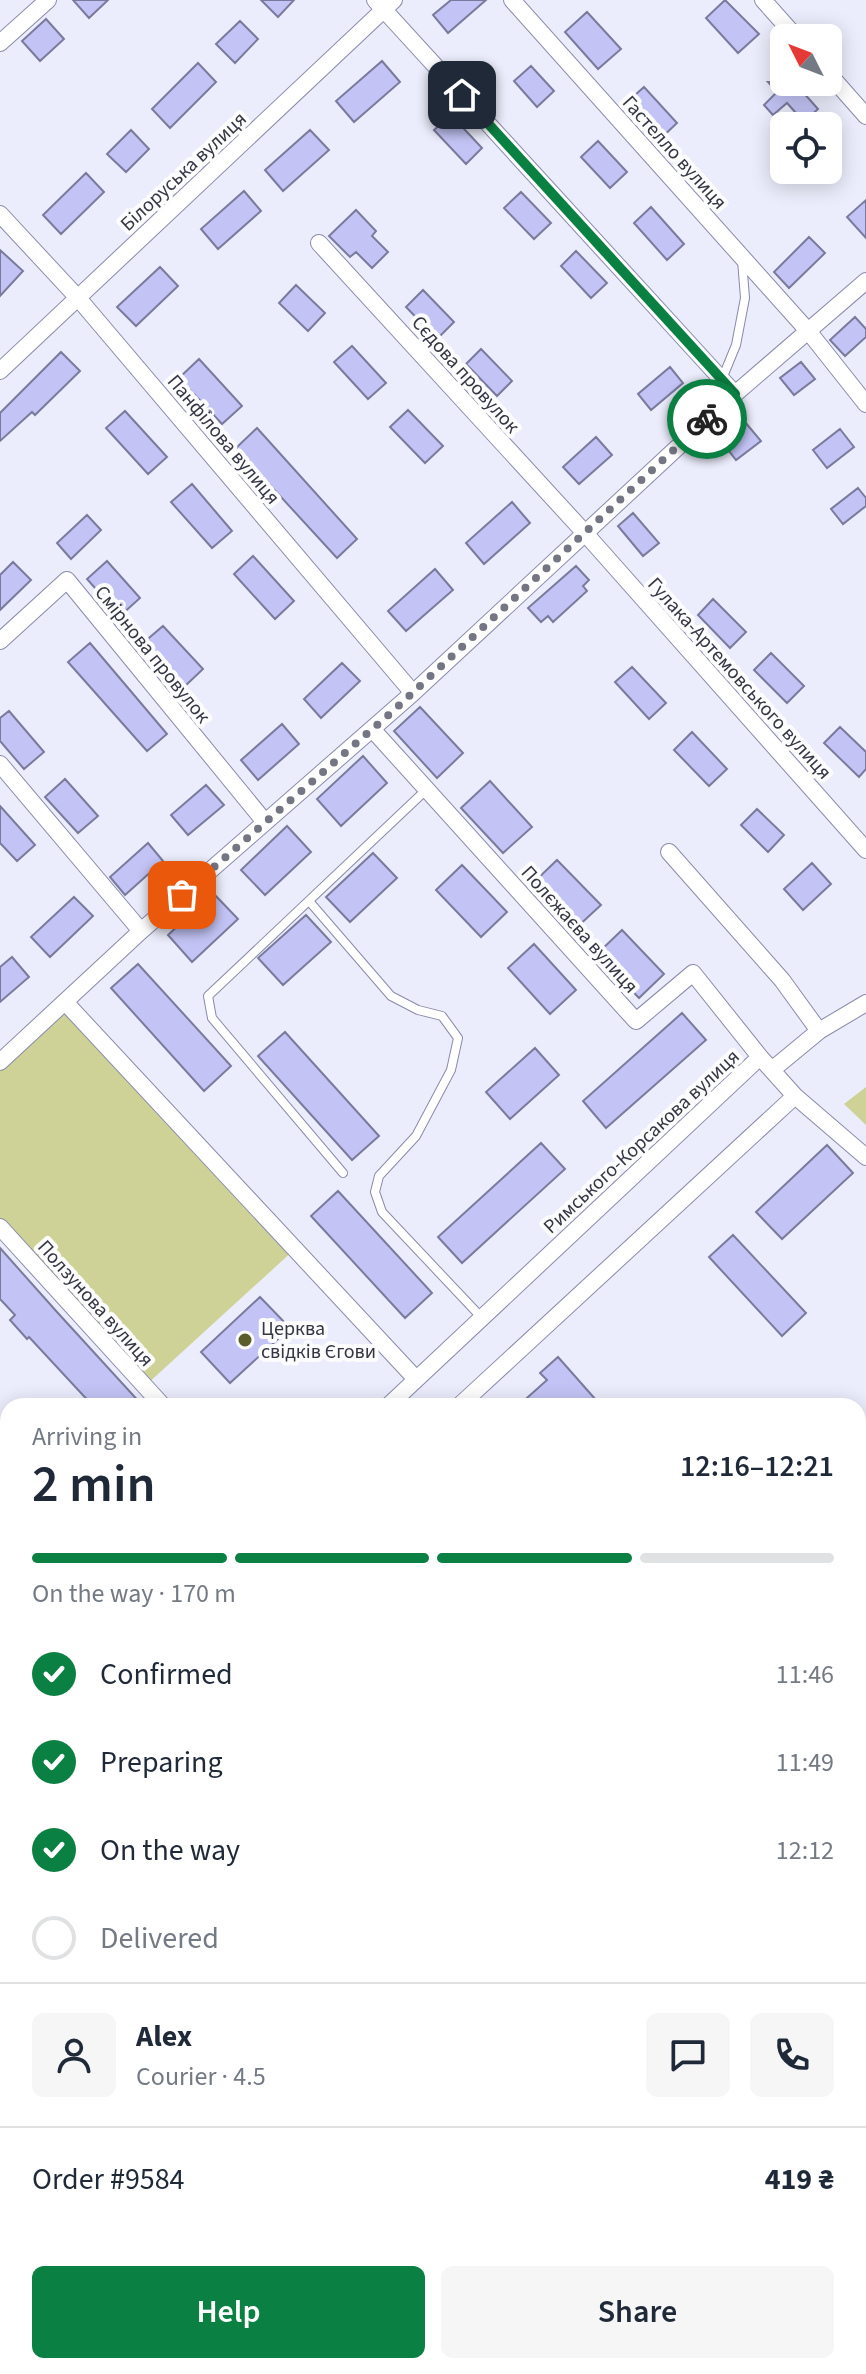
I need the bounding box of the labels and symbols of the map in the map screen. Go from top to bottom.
north arrow [770,24,842,96]
pin [428,61,496,129]
street label: Гастелло вулиця [615,90,733,216]
street label: Білоруська вулиця [114,106,253,238]
street label: Сєдова провулок [405,310,526,440]
street label: Панфілова вулиця [160,369,286,511]
courier [667,379,747,459]
street label: Гулака-Артемовського вулиця [641,571,838,786]
street label: Смірнова провулок [88,580,217,730]
street label: Полєжаєва вулиця [514,860,644,1000]
pin [148,861,216,929]
street label: Римського-Корсакова вулиця [537,1043,746,1240]
street label: Ползунова вулиця [31,1234,160,1373]
place label: Церква свідків Єгови [261,1315,376,1366]
marker: Церква свідків Єгови [236,1331,254,1349]

